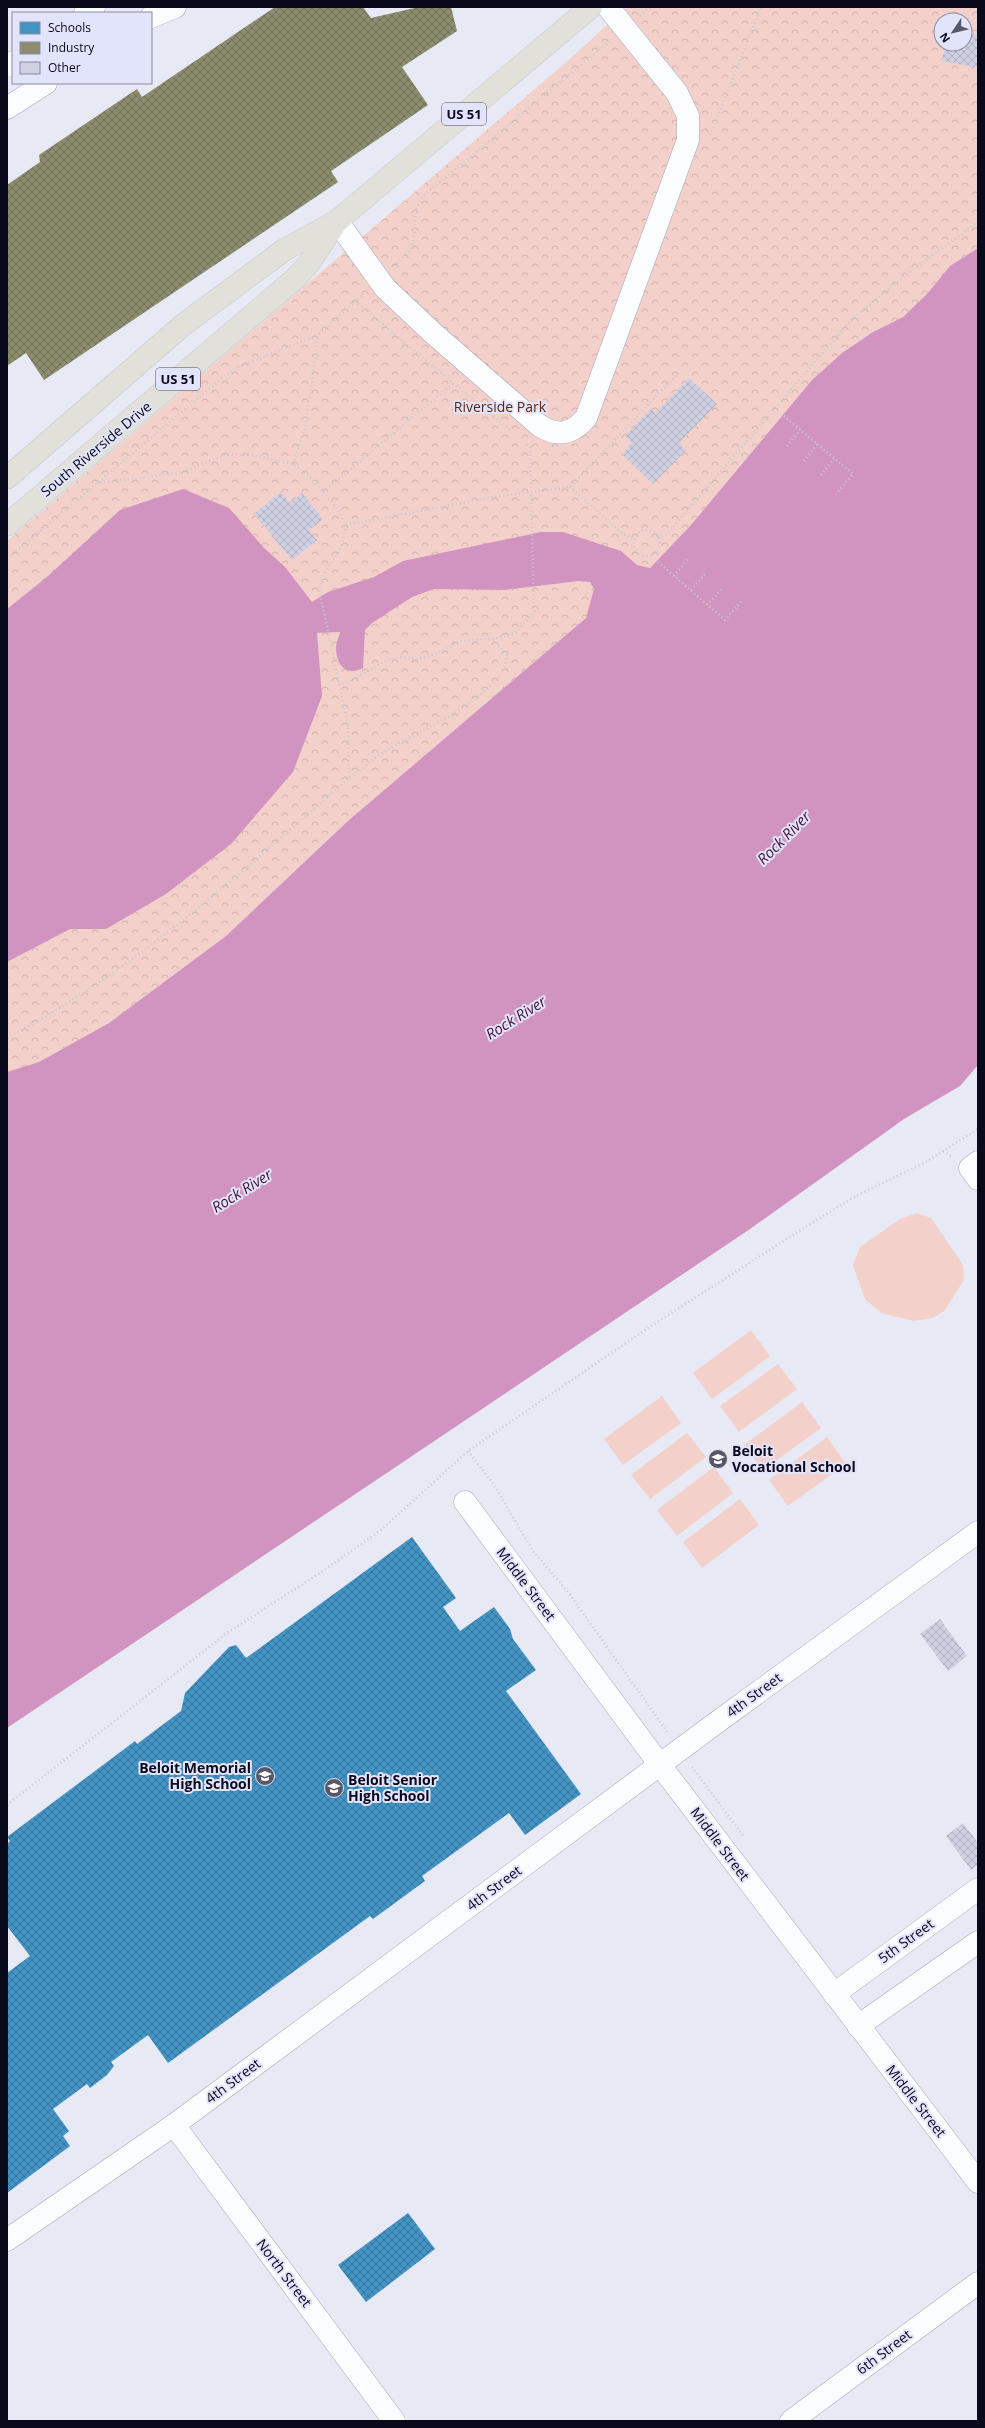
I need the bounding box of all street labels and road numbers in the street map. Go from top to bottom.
road number: US 51 [442,103,486,125]
road number: US 51 [156,368,200,390]
street label: South Riverside Drive [36,397,155,501]
street label: Middle Street [493,1543,560,1624]
street label: 4th Street [722,1668,785,1721]
street label: Middle Street [687,1803,754,1884]
street label: 4th Street [462,1861,525,1915]
street label: 5th Street [874,1914,937,1967]
street label: 4th Street [201,2054,264,2108]
street label: Middle Street [882,2060,951,2141]
street label: North Street [252,2235,316,2311]
street label: 6th Street [852,2325,915,2379]

